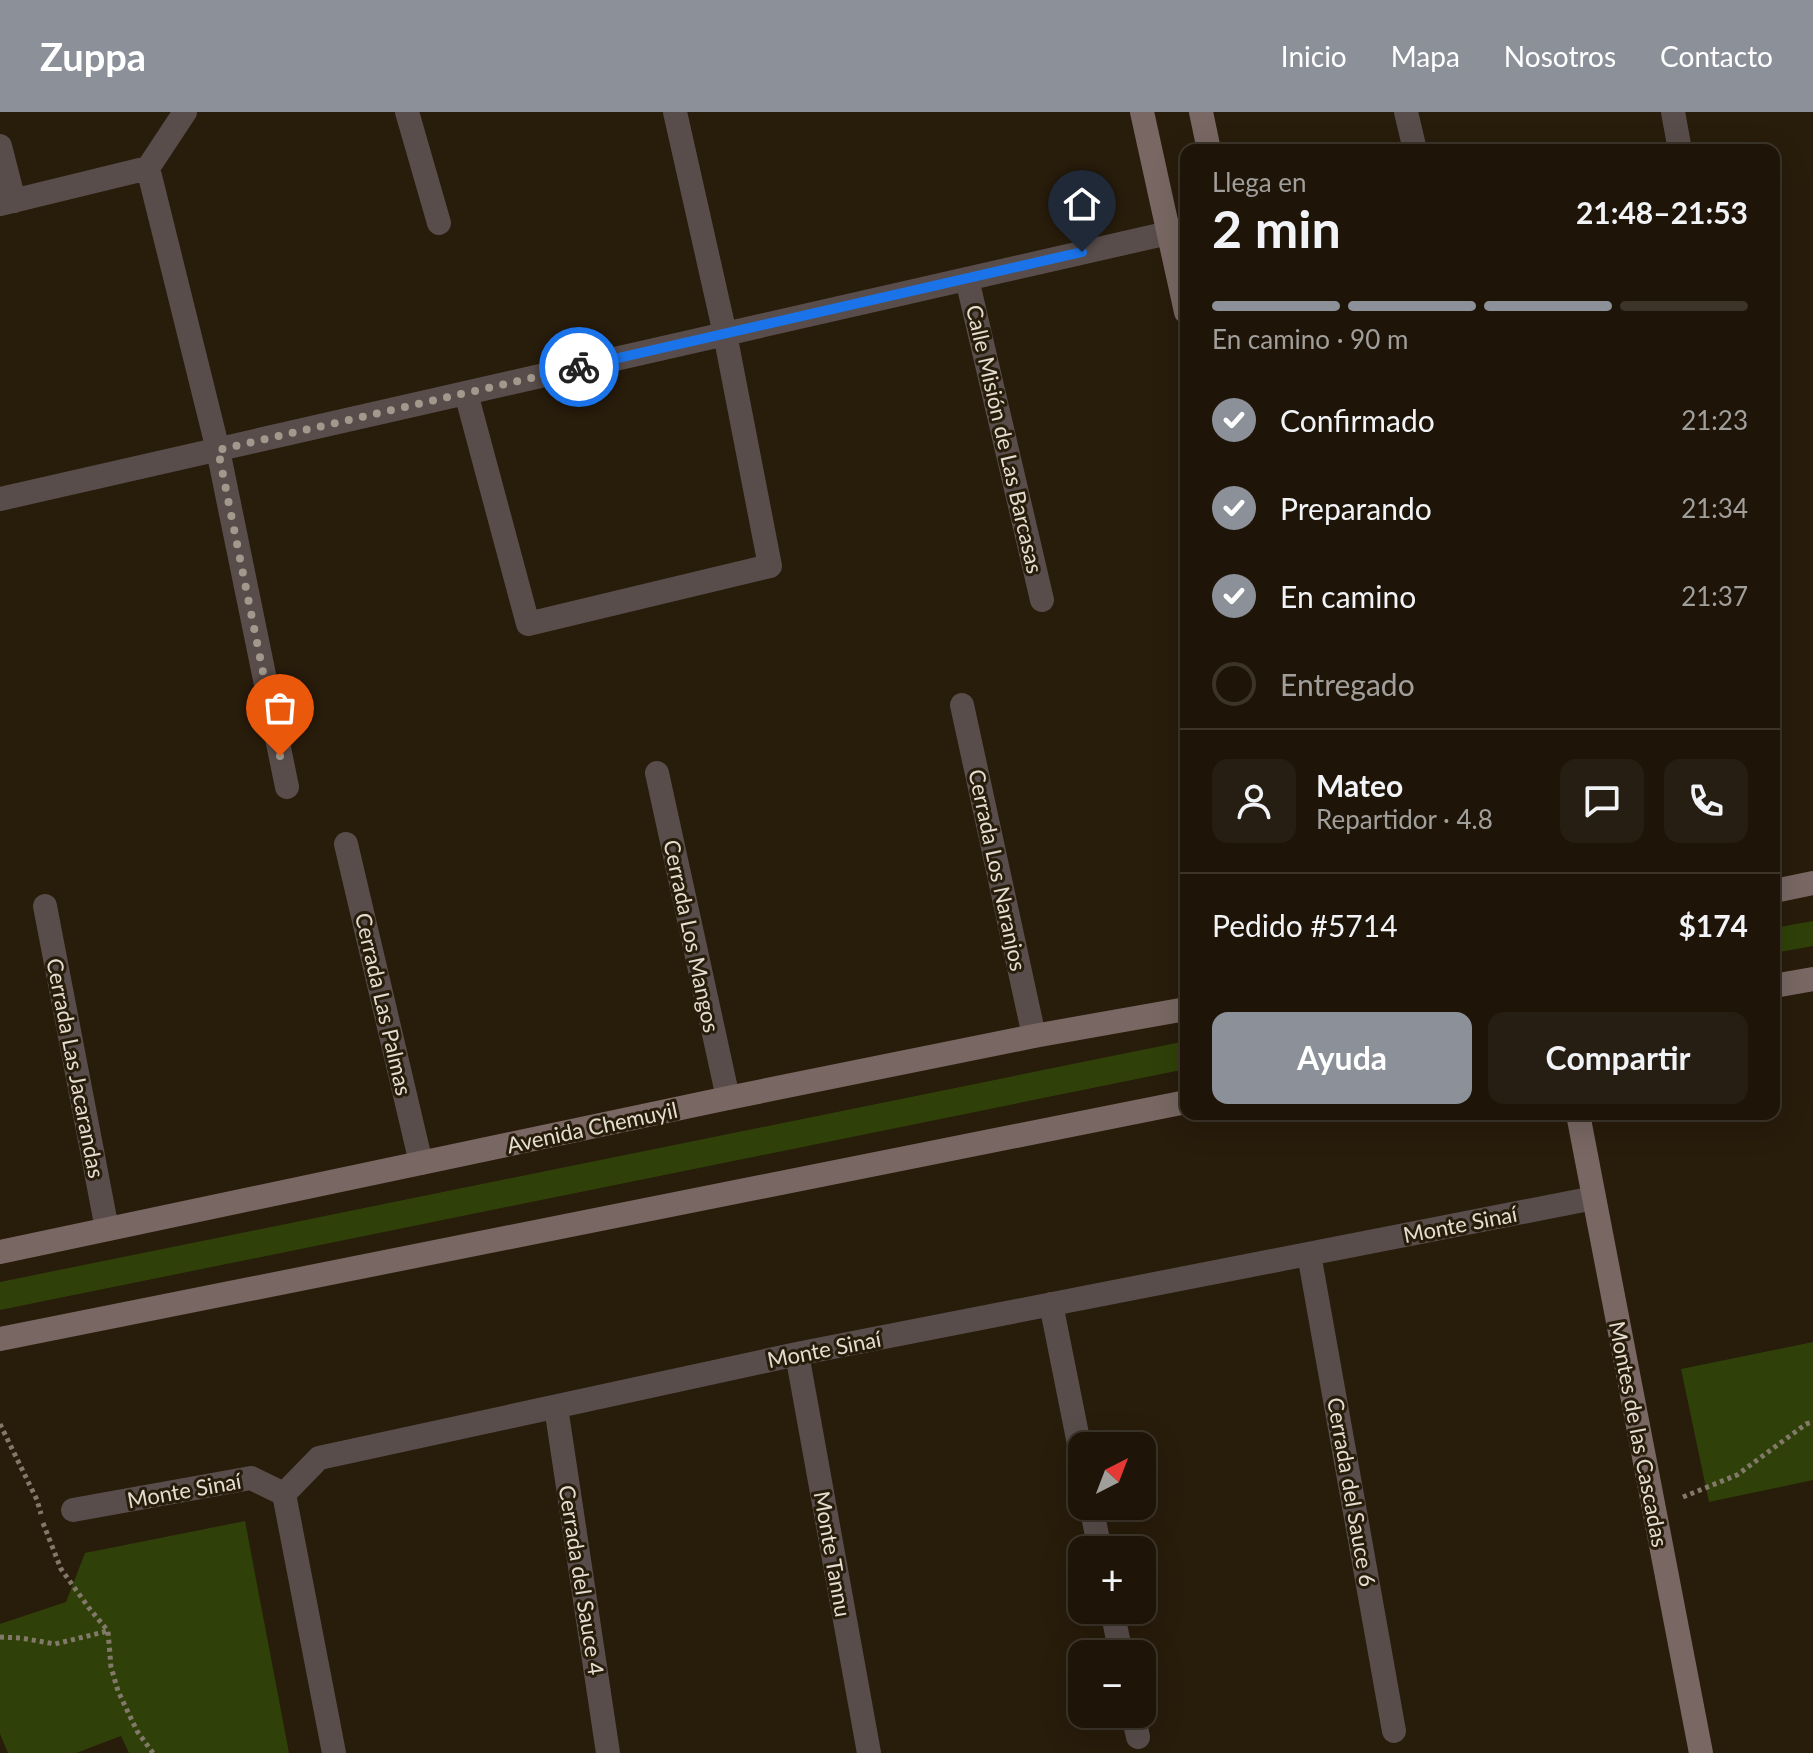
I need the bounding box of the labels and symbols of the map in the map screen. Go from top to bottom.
pin [1048,170,1116,252]
street label: Calle Misión de Las Barcasas [961,302,1049,576]
courier [539,327,619,407]
pin [246,674,314,756]
street label: Cerrada Los Naranjos [963,767,1033,973]
street label: Cerrada Los Mangos [658,837,726,1035]
street label: Cerrada Las Palmas [350,910,418,1098]
street label: Cerrada Las Jacarandas [41,956,111,1180]
street label: Avenida Chemuyil [504,1096,680,1158]
street label: Monte Sinaí [1401,1200,1520,1248]
street label: Montes de las Cascadas [1604,1319,1674,1549]
street label: Monte Sinaí [765,1325,884,1373]
street label: Cerrada del Sauce 6 [1322,1395,1382,1589]
north arrow [1068,1432,1156,1520]
street label: Monte Sinaí [125,1467,244,1513]
street label: Cerrada del Sauce 4 [554,1483,610,1677]
street label: Monte Tannu [809,1489,857,1619]

